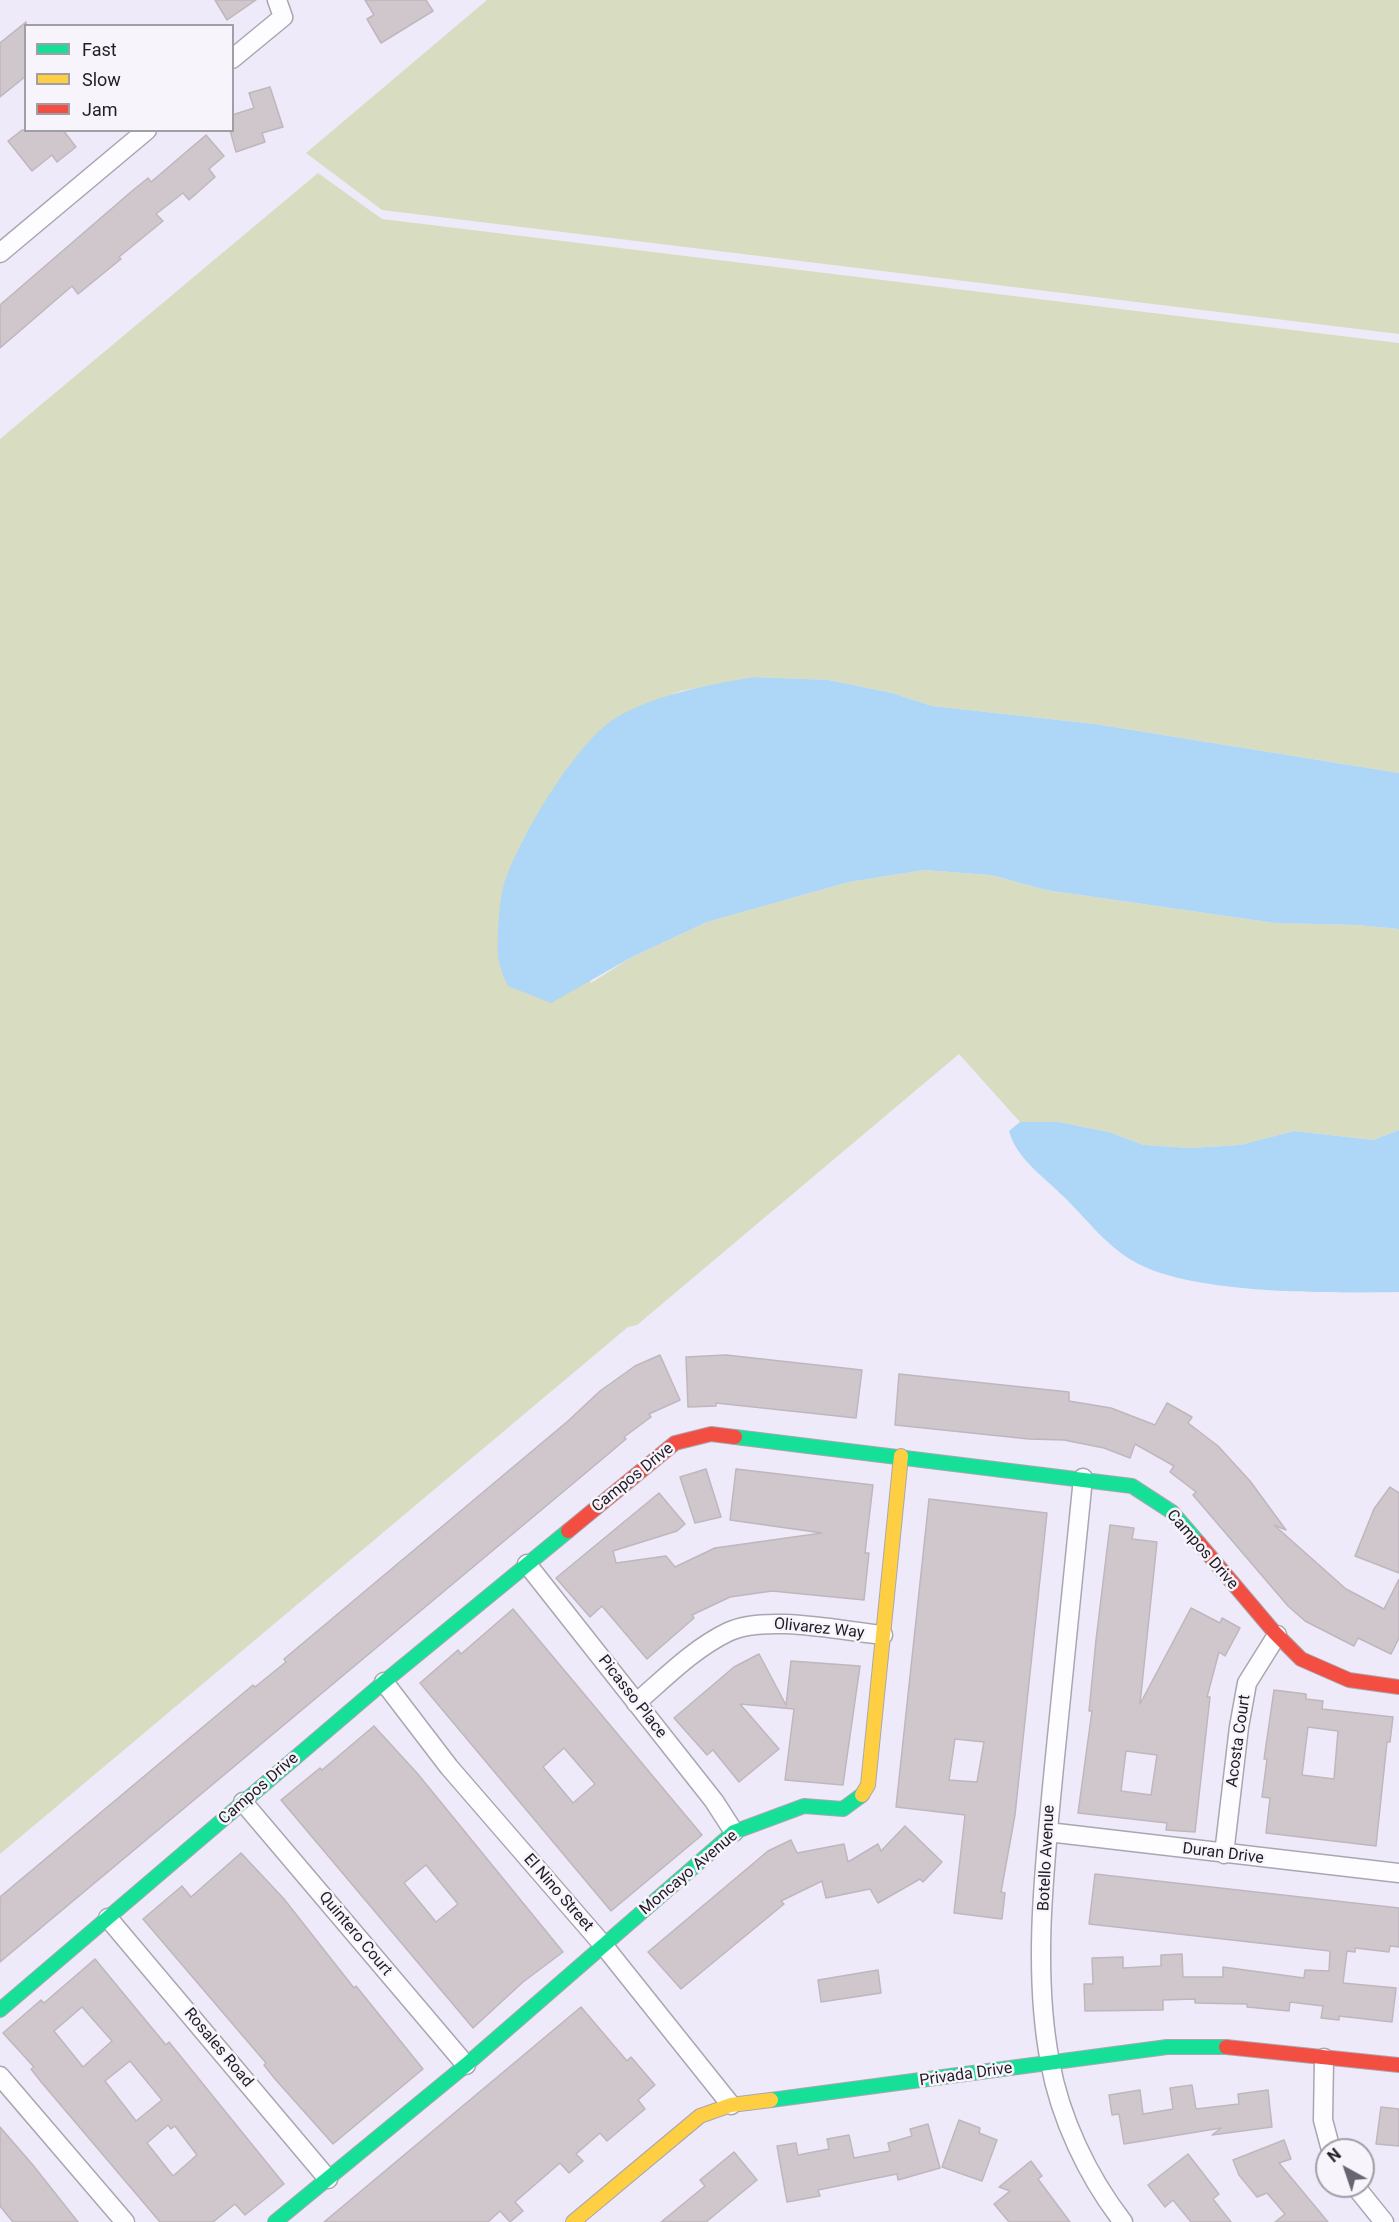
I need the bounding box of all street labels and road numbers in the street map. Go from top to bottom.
street label: Campos Drive [588,1439,678,1517]
street label: Campos Drive [1162,1506,1242,1594]
street label: Olivarez Way [773,1615,865,1643]
street label: Picasso Place [594,1652,670,1742]
street label: Acosta Court [1223,1693,1255,1789]
street label: Campos Drive [215,1749,303,1829]
street label: Botello Avenue [1035,1805,1059,1911]
street label: Moncayo Avenue [636,1827,742,1919]
street label: Duran Drive [1181,1839,1265,1869]
street label: El Nino Street [519,1850,597,1936]
street label: Quintero Court [314,1888,396,1980]
street label: Rosales Road [179,2005,257,2091]
street label: Privada Drive [918,2059,1014,2091]

